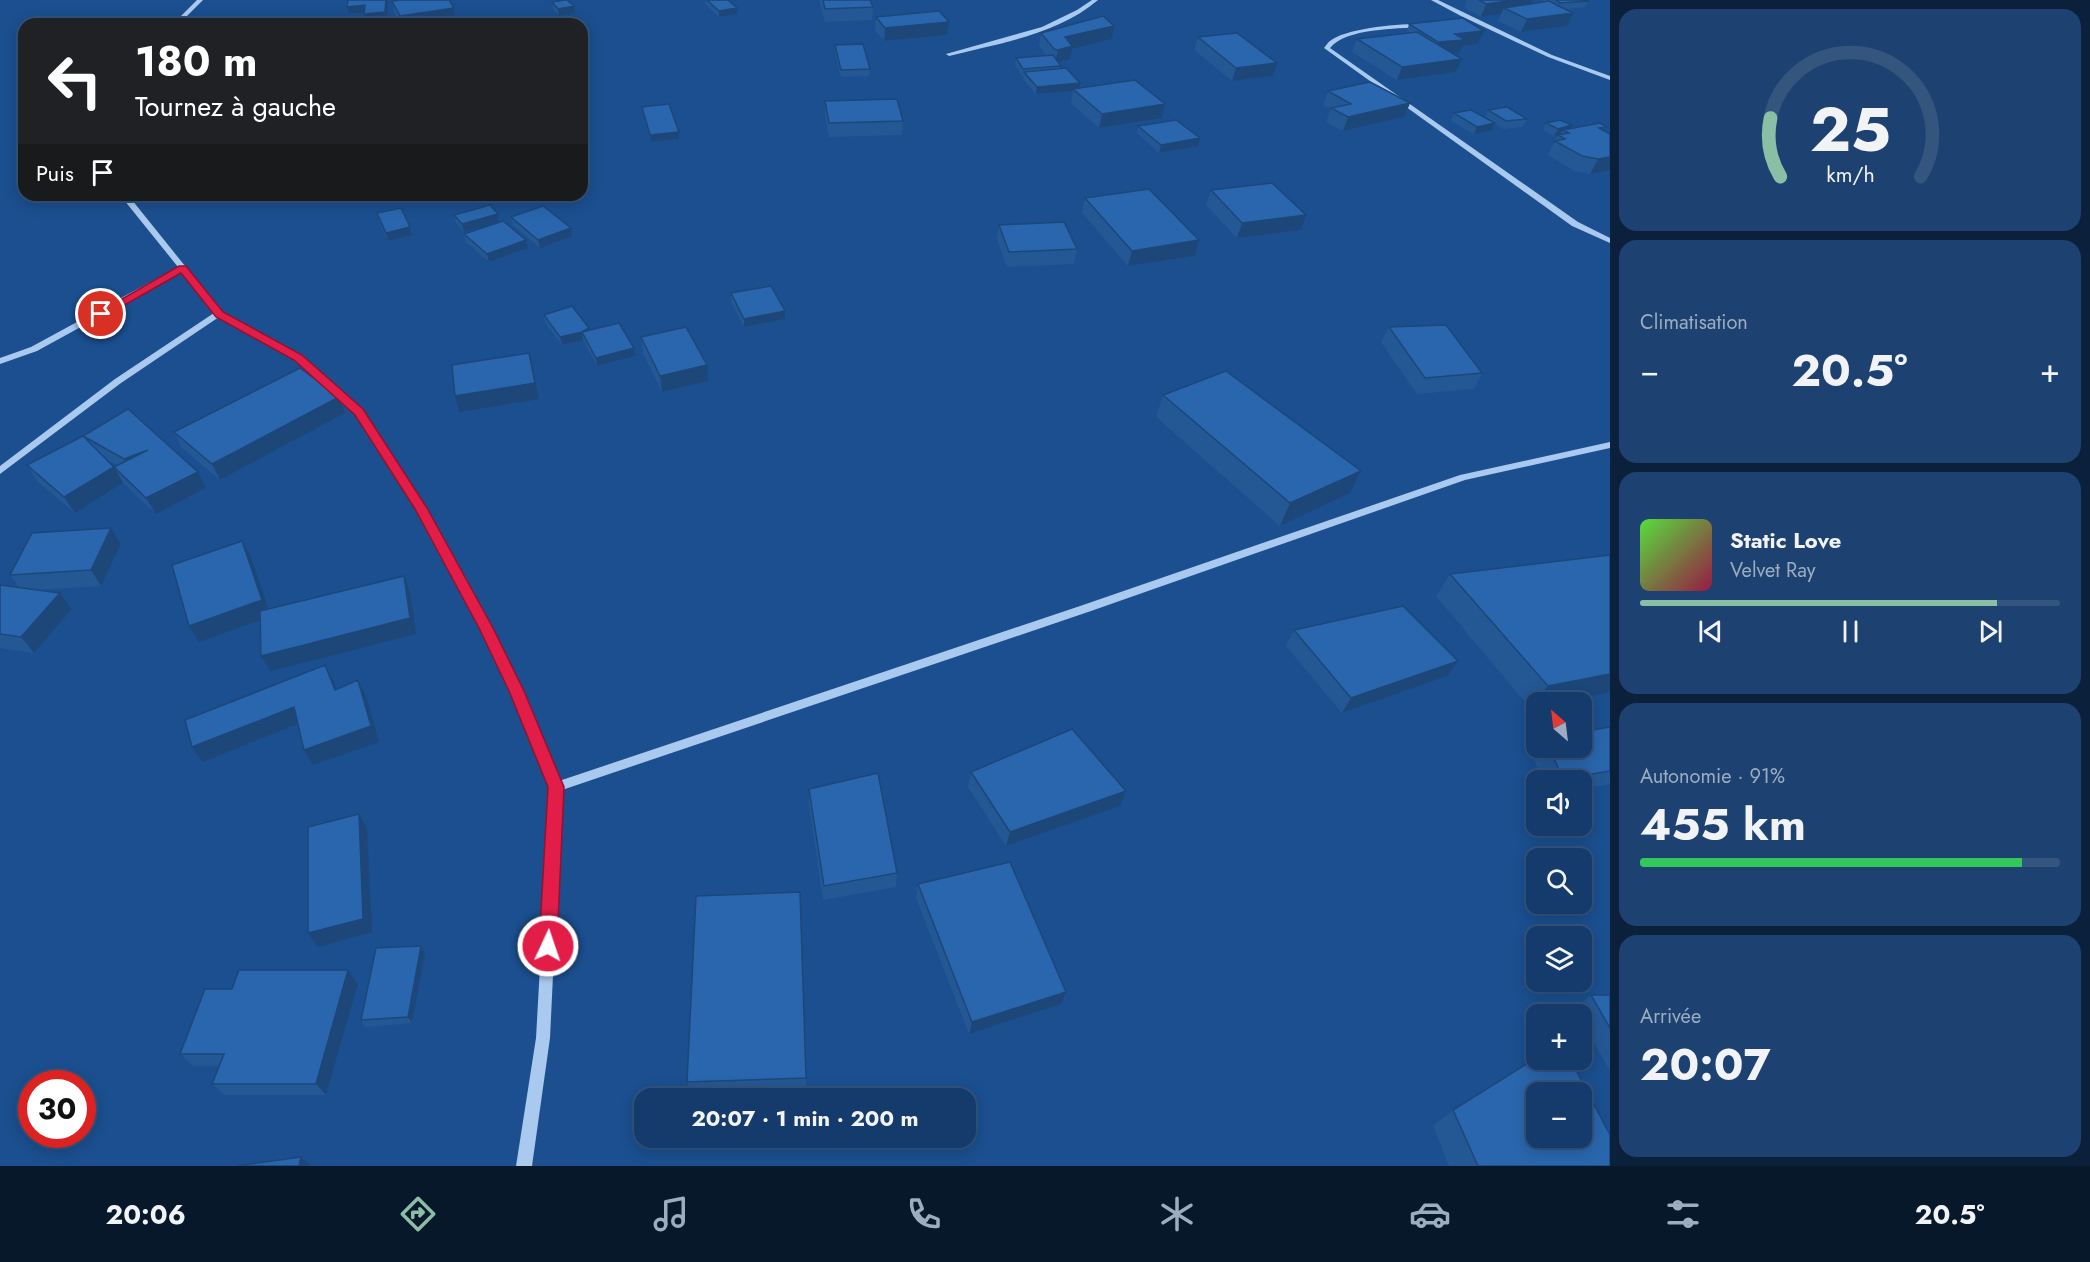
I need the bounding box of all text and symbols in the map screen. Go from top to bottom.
text: 180 m [135,31,258,92]
icon: left [36,42,114,120]
text: 25 [1809,84,1891,174]
text: Tournez à gauche [135,87,336,126]
icon: arrive [86,156,119,189]
text: Puis [36,157,74,189]
text: km/h [1826,160,1874,191]
pin [75,288,126,339]
icon: arrive [84,297,117,330]
text: Climatisation [1640,308,1748,337]
text: 20.5° [1791,338,1908,403]
text: − [1640,347,1659,394]
text: + [2040,347,2060,394]
text: Static Love [1730,524,1841,556]
text: Velvet Ray [1730,556,1816,585]
icon: previous [1694,615,1727,648]
icon: pause [1834,615,1867,648]
icon: next [1974,615,2007,648]
north arrow [1526,692,1592,758]
map controls [1526,692,1592,1148]
text: Autonomie · 91% [1640,762,1785,791]
button: sound [1526,770,1592,836]
text: 455 km [1640,792,1806,857]
button: search [1526,848,1592,914]
position arrow [516,914,580,978]
button: layers [1526,926,1592,992]
text: Arrivée [1640,1002,1701,1031]
button: + [1526,1004,1592,1070]
text: 20:07 [1640,1032,1771,1097]
speed limit sign: 30 [18,1070,96,1148]
button: − [1526,1082,1592,1148]
text: 20:07 · 1 min · 200 m [691,1102,919,1134]
icon: directions [397,1193,439,1235]
icon: music [650,1193,692,1235]
icon: phone [903,1193,945,1235]
icon: climate [1156,1193,1198,1235]
icon: car [1409,1193,1451,1235]
icon: filters [1662,1193,1704,1235]
text: 20:06 [106,1195,186,1234]
text: 20.5° [1915,1195,1984,1234]

